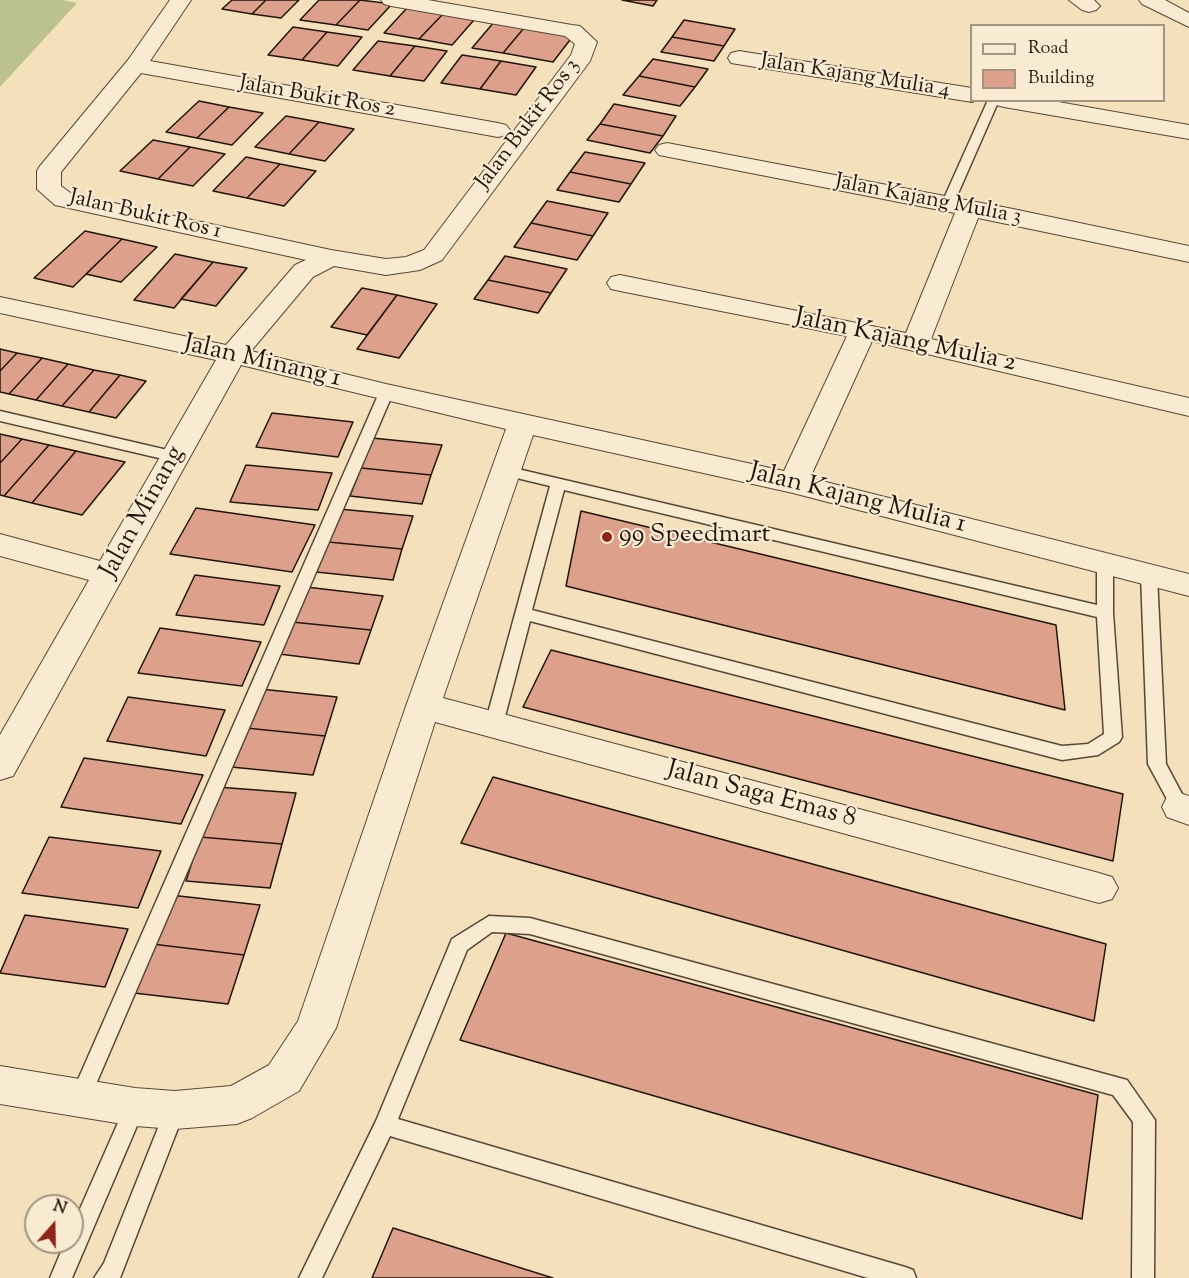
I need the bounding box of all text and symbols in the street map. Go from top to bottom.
legend [970,24,1165,102]
text: Road [1028,36,1068,62]
street label: Jalan Kajang Mulia 4 [758,49,952,105]
street label: Jalan Bukit Ros 3 [471,54,587,196]
text: Building [1028,66,1094,92]
street label: Jalan Bukit Ros 2 [237,71,397,125]
street label: Jalan Kajang Mulia 3 [833,170,1023,232]
street label: Jalan Bukit Ros 1 [66,186,224,246]
street label: Jalan Kajang Mulia 2 [791,303,1019,381]
street label: Jalan Minang 1 [180,330,344,396]
street label: Jalan Minang [95,442,193,584]
street label: Jalan Kajang Mulia 1 [745,458,969,542]
place label: 99 Speedmart [619,521,770,553]
marker: 99 Speedmart [600,530,614,544]
street label: Jalan Saga Emas 8 [663,756,859,836]
north arrow [24,1194,84,1254]
text: N [50,1196,70,1221]

